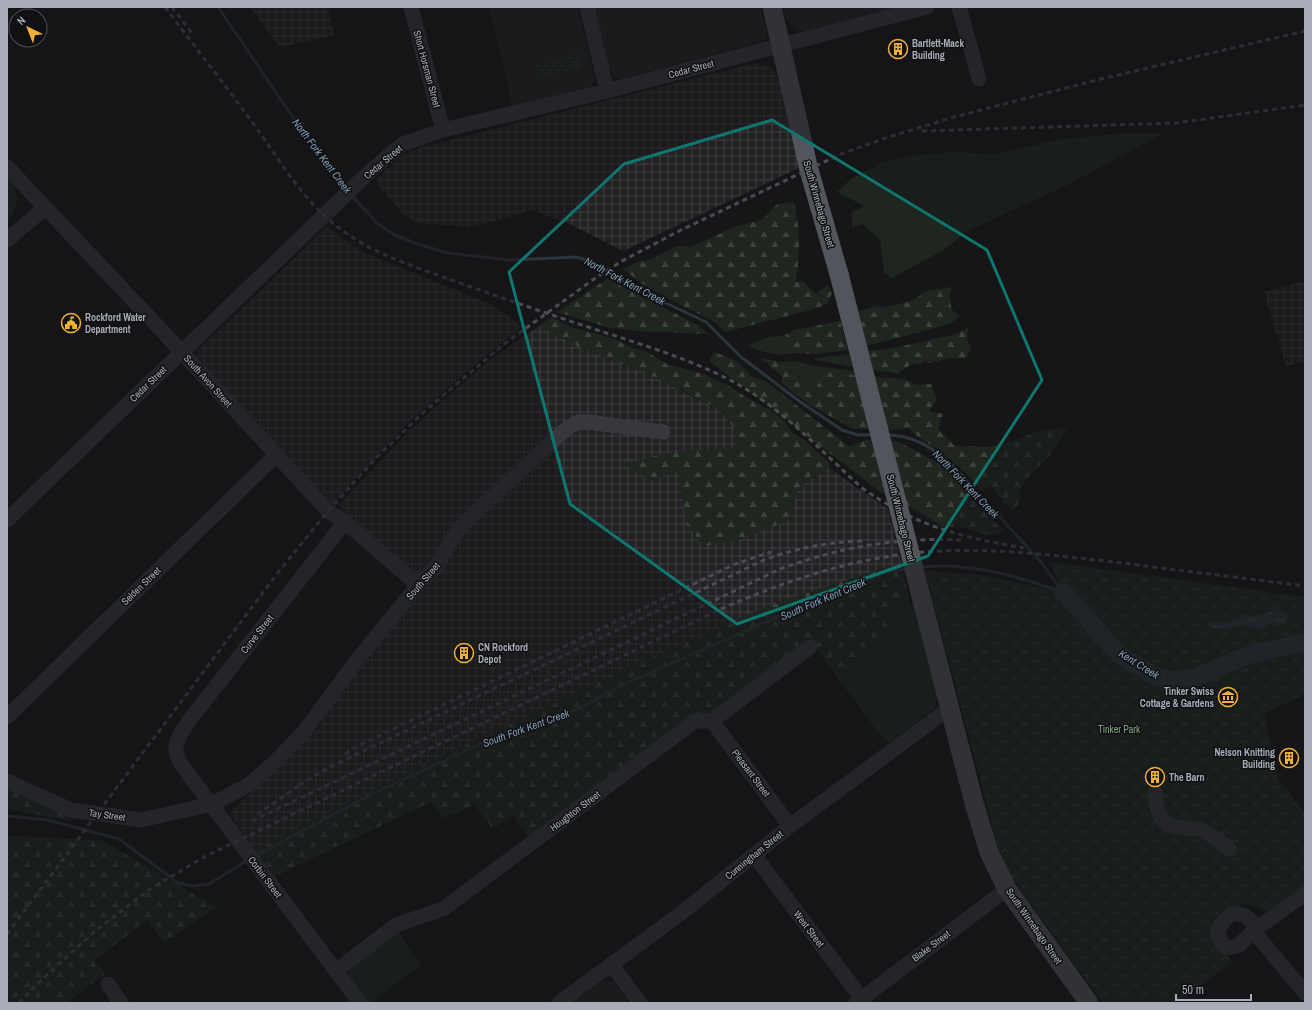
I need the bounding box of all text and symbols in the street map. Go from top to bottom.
north arrow [8,8,48,48]
text: N [14,13,28,28]
street label: Short Horsman Street [410,29,444,110]
place label: Bartlett-Mack Building [912,37,964,62]
building icon: Bartlett-Mack Building [887,38,909,60]
street label: Cedar Street [667,57,716,81]
water label: North Fork Kent Creek [289,116,355,197]
street label: Cedar Street [361,142,406,182]
street label: South Winnebago Street [800,159,838,250]
water label: North Fork Kent Creek [582,254,668,309]
place label: Rockford Water Department [85,311,147,336]
public building icon: Rockford Water Department [60,312,82,334]
street label: South Avon Street [181,352,235,410]
street label: Cedar Street [127,363,170,405]
water label: North Fork Kent Creek [930,447,1003,522]
street label: South Winnebago Street [884,473,918,564]
street label: South Street [403,559,443,602]
street label: Selden Street [119,564,164,608]
water label: South Fork Kent Creek [778,575,868,623]
street label: Curve Street [238,611,277,656]
place label: CN Rockford Depot [478,641,528,666]
building icon: CN Rockford Depot [453,642,475,664]
water label: Kent Creek [1116,646,1162,682]
place label: Tinker Swiss Cottage & Gardens [1140,685,1214,710]
museum icon: Tinker Swiss Cottage & Gardens [1217,686,1239,708]
water label: South Fork Kent Creek [481,706,572,750]
park label: Tinker Park [1098,723,1141,736]
place label: Nelson Knitting Building [1214,746,1275,771]
street label: Pleasant Street [729,747,773,800]
building icon: Nelson Knitting Building [1278,747,1300,769]
building icon: The Barn [1144,766,1166,788]
place label: The Barn [1169,771,1205,784]
street label: Houghton Street [547,787,603,834]
street label: Tay Street [88,806,127,824]
street label: Cunningham Street [722,827,786,882]
street label: Corbin Street [245,854,285,901]
street label: South Winnebago Street [1003,885,1065,967]
street label: West Street [791,908,827,951]
street label: Blake Street [909,927,953,965]
scale bar [1176,976,1251,1002]
text: 50 m [1182,982,1204,998]

